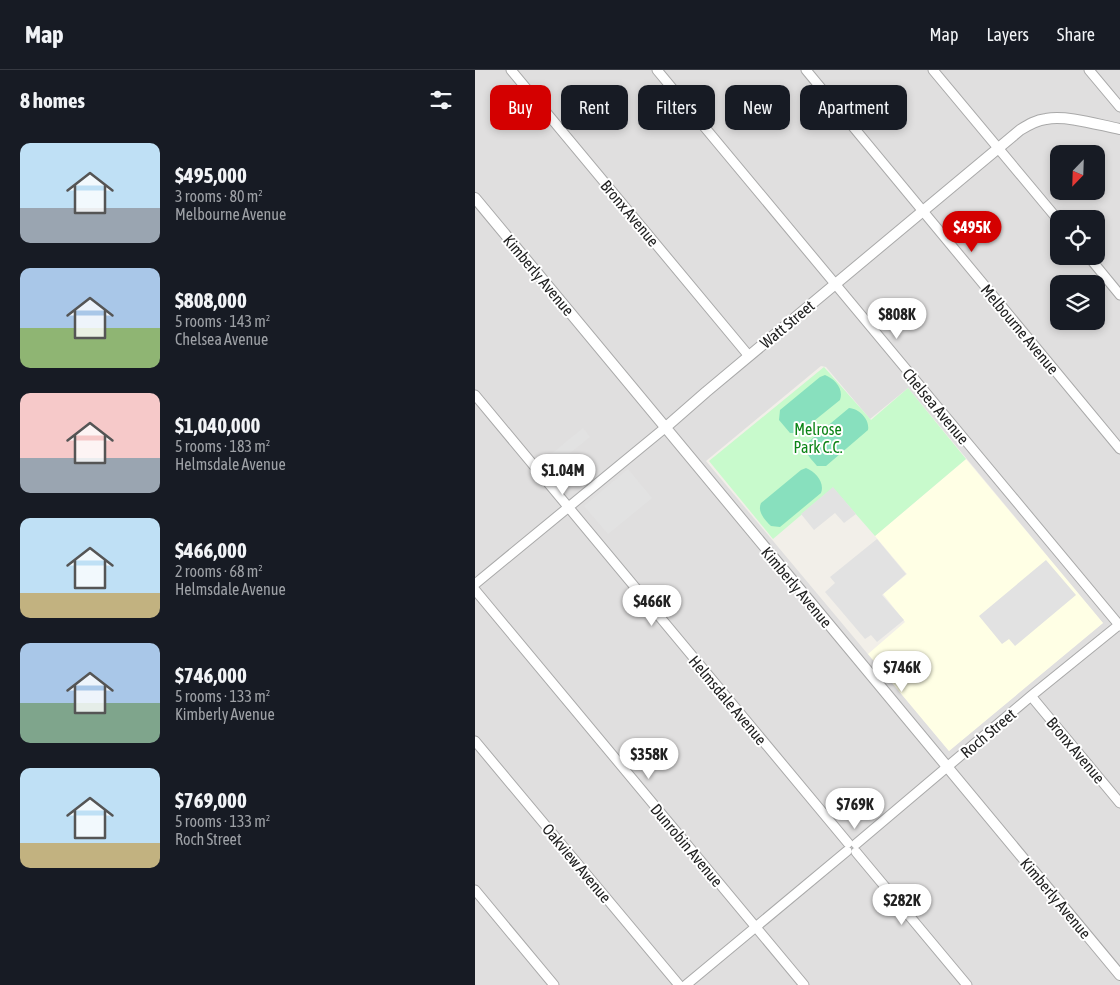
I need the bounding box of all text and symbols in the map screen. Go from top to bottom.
text: Map [25,21,64,48]
text: Map [929,24,958,45]
text: Layers [986,24,1029,45]
text: Share [1057,24,1095,45]
chip: Buy [490,85,551,130]
chip: Rent [561,85,628,130]
chip: Filters [638,85,715,130]
chip: New [725,85,790,130]
chip: Apartment [800,85,907,130]
icon: filters [427,86,455,114]
text: 8 homes [20,88,85,112]
north arrow [1050,145,1105,200]
map controls [1050,145,1105,330]
icon: home [60,163,120,223]
text: $495,000 [175,163,247,187]
street label: Bronx Avenue [597,176,663,250]
text: 3 rooms · 80 m² [175,187,263,205]
text: Melbourne Avenue [175,205,286,223]
pin: $495K [937,210,1007,253]
button: locate [1050,210,1105,265]
text: $495K [953,218,991,236]
street label: Kimberly Avenue [499,231,578,320]
button: layers [1050,275,1105,330]
street label: Melbourne Avenue [977,281,1063,377]
icon: home [60,288,120,348]
text: $808,000 [175,288,247,312]
street label: Watt Street [756,296,818,352]
pin: $808K [862,298,932,340]
text: $808K [878,305,916,323]
text: 5 rooms · 143 m² [175,312,270,330]
text: Chelsea Avenue [175,330,268,348]
street label: Chelsea Avenue [899,364,973,448]
icon: home [60,413,120,473]
text: $1,040,000 [175,413,260,437]
park label: Melrose Park C.C. [793,420,843,456]
text: 5 rooms · 183 m² [175,437,270,455]
pin: $1.04M [522,454,604,496]
text: Helmsdale Avenue [175,455,286,473]
text: $1.04M [542,461,584,479]
icon: home [60,538,120,598]
text: $466,000 [175,538,247,562]
street label: Kimberly Avenue [757,543,836,632]
text: 2 rooms · 68 m² [175,562,263,580]
text: Helmsdale Avenue [175,580,286,598]
pin: $466K [617,584,687,627]
text: $466K [633,592,671,610]
pin: $746K [867,650,937,693]
street label: Helmsdale Avenue [685,652,771,748]
text: $746K [883,658,921,676]
icon: home [60,663,120,723]
text: $746,000 [175,663,247,687]
text: 5 rooms · 133 m² [175,687,270,705]
street label: Roch Street [957,704,1020,761]
text: Kimberly Avenue [175,705,275,723]
street label: Bronx Avenue [1043,713,1109,787]
pin: $358K [614,738,684,780]
text: $358K [630,745,668,763]
icon: home [60,788,120,848]
text: $769,000 [175,788,247,812]
pin: $769K [820,788,890,830]
text: $769K [836,795,874,813]
street label: Dunrobin Avenue [647,800,727,890]
text: 5 rooms · 133 m² [175,812,270,830]
street label: Oakview Avenue [539,820,615,906]
text: Roch Street [175,830,242,848]
street label: Kimberly Avenue [1016,854,1095,943]
pin: $282K [867,884,937,926]
text: $282K [883,891,921,909]

